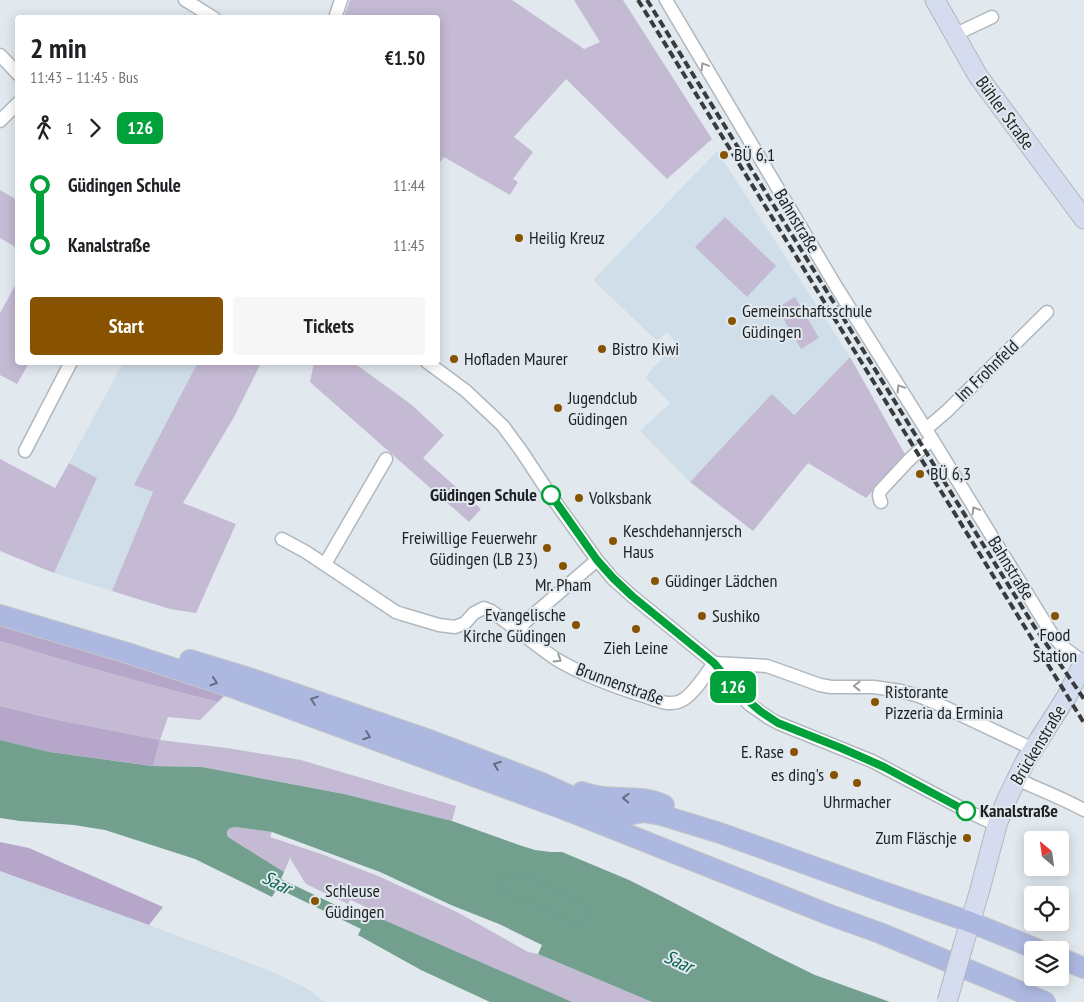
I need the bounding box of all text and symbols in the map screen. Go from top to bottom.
text: 2 min [30,29,87,66]
text: €1.50 [385,46,425,70]
one-way arrow [701,63,711,72]
text: 11:43 – 11:45 · Bus [30,67,138,87]
street label: Bühler Straße [971,71,1040,154]
icon: walk [30,114,58,142]
icon: forward [81,114,109,142]
text: 126 [127,116,153,139]
text: 1 [66,118,73,138]
place label: BÜ 6,1 [734,143,775,166]
marker: BÜ 6,1 [718,149,730,161]
text: Güdingen Schule [68,173,181,197]
text: 11:44 [393,175,425,195]
street label: Bahnstraße [769,184,826,257]
place label: Heilig Kreuz [529,226,605,249]
marker: Heilig Kreuz [513,232,525,244]
text: Kanalstraße [68,233,150,257]
text: 11:45 [393,235,425,255]
button: Start [30,297,223,355]
button: Tickets [233,297,425,355]
place label: Gemeinschaftsschule Güdingen [742,299,872,343]
marker: Gemeinschaftsschule Güdingen [726,315,738,327]
street label: Im Frohnfeld [950,335,1023,407]
place label: Bistro Kiwi [612,337,679,360]
marker: Bistro Kiwi [596,343,608,355]
place label: Hofladen Maurer [464,347,568,370]
marker: Hofladen Maurer [448,353,460,365]
one-way arrow [896,384,906,393]
place label: Jugendclub Güdingen [567,386,637,430]
marker: Jugendclub Güdingen [552,402,564,414]
place label: BÜ 6,3 [930,462,971,485]
marker: BÜ 6,3 [914,468,926,480]
place label: Güdingen Schule [430,483,537,506]
marker: Güdingen Schule [541,485,561,505]
place label: Volksbank [588,486,651,509]
marker: Volksbank [573,492,585,504]
one-way arrow [972,506,982,515]
place label: Keschdehannjersch Haus [623,519,742,563]
place label: Freiwillige Feuerwehr Güdingen (LB 23) [402,526,538,570]
street label: Bahnstraße [983,532,1040,604]
marker: Keschdehannjersch Haus [607,535,619,547]
marker: Freiwillige Feuerwehr Güdingen (LB 23) [541,542,553,554]
marker: Mr. Pham [557,560,569,572]
place label: Güdinger Lädchen [665,569,777,592]
place label: Mr. Pham [535,573,591,596]
marker: Güdinger Lädchen [649,575,661,587]
place label: Evangelische Kirche Güdingen [463,603,566,647]
place label: Sushiko [712,604,760,627]
marker: Sushiko [696,610,708,622]
marker: Food Station [1049,610,1061,622]
marker: Evangelische Kirche Güdingen [570,619,582,631]
marker: Zieh Leine [630,623,642,635]
place label: Food Station [1033,623,1077,667]
place label: Zieh Leine [604,636,668,659]
one-way arrow [552,653,562,662]
street label: Brunnenstraße [573,657,667,710]
line badge: 126 [704,671,762,703]
text: 126 [720,675,746,698]
one-way arrow [209,676,217,686]
place label: Ristorante Pizzeria da Erminia [885,680,1003,724]
one-way arrow [853,681,860,691]
one-way arrow [310,696,319,706]
marker: Ristorante Pizzeria da Erminia [869,696,881,708]
street label: Brückenstraße [1005,701,1070,789]
one-way arrow [362,730,370,740]
place label: E. Rase [741,740,784,763]
marker: E. Rase [788,746,800,758]
one-way arrow [493,761,502,771]
place label: es ding's [771,763,824,786]
marker: es ding's [828,769,840,781]
marker: Uhrmacher [851,777,863,789]
place label: Uhrmacher [823,790,891,813]
one-way arrow [622,793,630,803]
place label: Kanalstraße [980,799,1058,822]
marker: Kanalstraße [956,801,976,821]
place label: Zum Fläschje [875,826,957,849]
north arrow [1024,831,1069,876]
map controls [1024,831,1069,986]
marker: Zum Fläschje [961,832,973,844]
water label: Saar [259,865,298,900]
place label: Schleuse Güdingen [325,879,384,923]
button: locate [1024,886,1069,931]
marker: Schleuse Güdingen [309,895,321,907]
button: layers [1024,941,1069,986]
water label: Saar [661,944,700,979]

